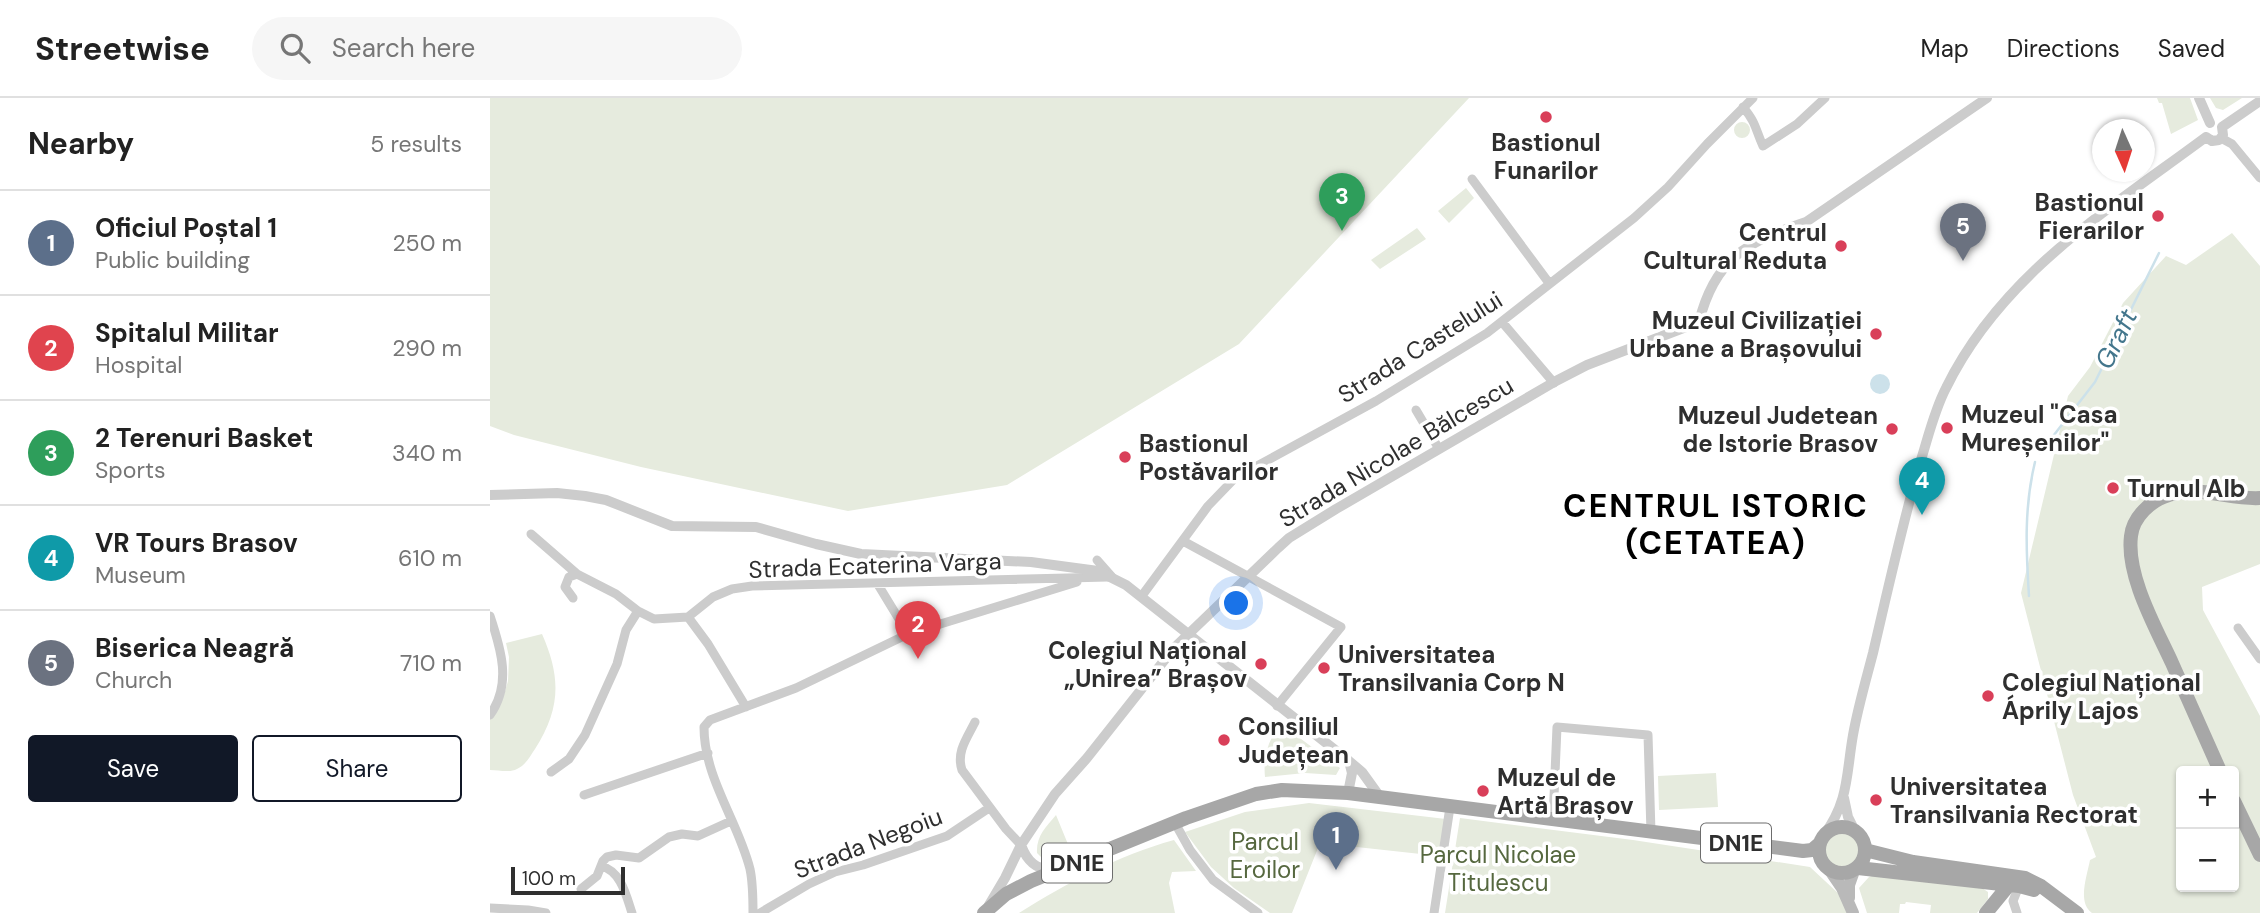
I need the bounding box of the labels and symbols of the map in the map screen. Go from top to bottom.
marker: Bastionul Funarilor [1538,109,1554,125]
north arrow [2092,119,2155,182]
place label: Bastionul Funarilor [1491,127,1601,186]
pin: 3 [1319,173,1365,231]
place label: Bastionul Fierarilor [2035,187,2144,246]
pin: 5 [1940,203,1986,261]
marker: Bastionul Fierarilor [2150,208,2166,224]
place label: Centrul Cultural Reduta [1643,217,1827,276]
marker: Centrul Cultural Reduta [1833,238,1849,254]
street label: Strada Castelului [1332,284,1508,410]
water label: Graft [2087,303,2145,375]
place label: Muzeul Civilizației Urbane a Brașovului [1629,305,1862,364]
marker: Muzeul Civilizației Urbane a Brașovului [1868,326,1884,342]
street label: Strada Nicolae Bălcescu [1273,370,1519,534]
place label: Muzeul "Casa Mureșenilor" [1961,399,2118,458]
place label: Muzeul Judetean de Istorie Brasov [1678,400,1878,459]
marker: Muzeul "Casa Mureșenilor" [1939,420,1955,436]
marker: Muzeul Judetean de Istorie Brasov [1884,421,1900,437]
place label: Bastionul Postăvarilor [1139,428,1279,487]
marker: Bastionul Postăvarilor [1117,449,1133,465]
pin: 4 [1899,457,1945,515]
place label: Turnul Alb [2127,473,2246,504]
marker: Turnul Alb [2105,480,2121,496]
district label: CENTRUL ISTORIC (CETATEA) [1563,485,1869,564]
street label: Strada Ecaterina Varga [748,545,1002,585]
your location [1219,586,1253,620]
pin: 2 [895,601,941,659]
place label: Colegiul Național „Unirea” Brașov [1048,635,1247,694]
place label: Universitatea Transilvania Corp N [1338,639,1565,698]
marker: Colegiul Național „Unirea” Brașov [1253,656,1269,672]
marker: Universitatea Transilvania Corp N [1316,660,1332,676]
place label: Colegiul Național Áprily Lajos [2002,667,2201,726]
marker: Colegiul Național Áprily Lajos [1980,688,1996,704]
place label: Consiliul Județean [1238,711,1349,771]
marker: Consiliul Județean [1216,732,1232,748]
place label: Muzeul de Artă Brașov [1497,762,1634,821]
place label: Universitatea Transilvania Rectorat [1890,771,2138,830]
marker: Muzeul de Artă Brașov [1475,783,1491,799]
marker: Universitatea Transilvania Rectorat [1868,792,1884,808]
street label: Strada Negoiu [789,800,947,886]
pin: 1 [1313,812,1359,870]
road number: DN1E [1701,824,1771,862]
park label: Parcul Eroilor [1230,826,1300,885]
park label: Parcul Nicolae Titulescu [1420,839,1576,898]
road number: DN1E [1042,844,1112,883]
scale bar [511,864,625,896]

